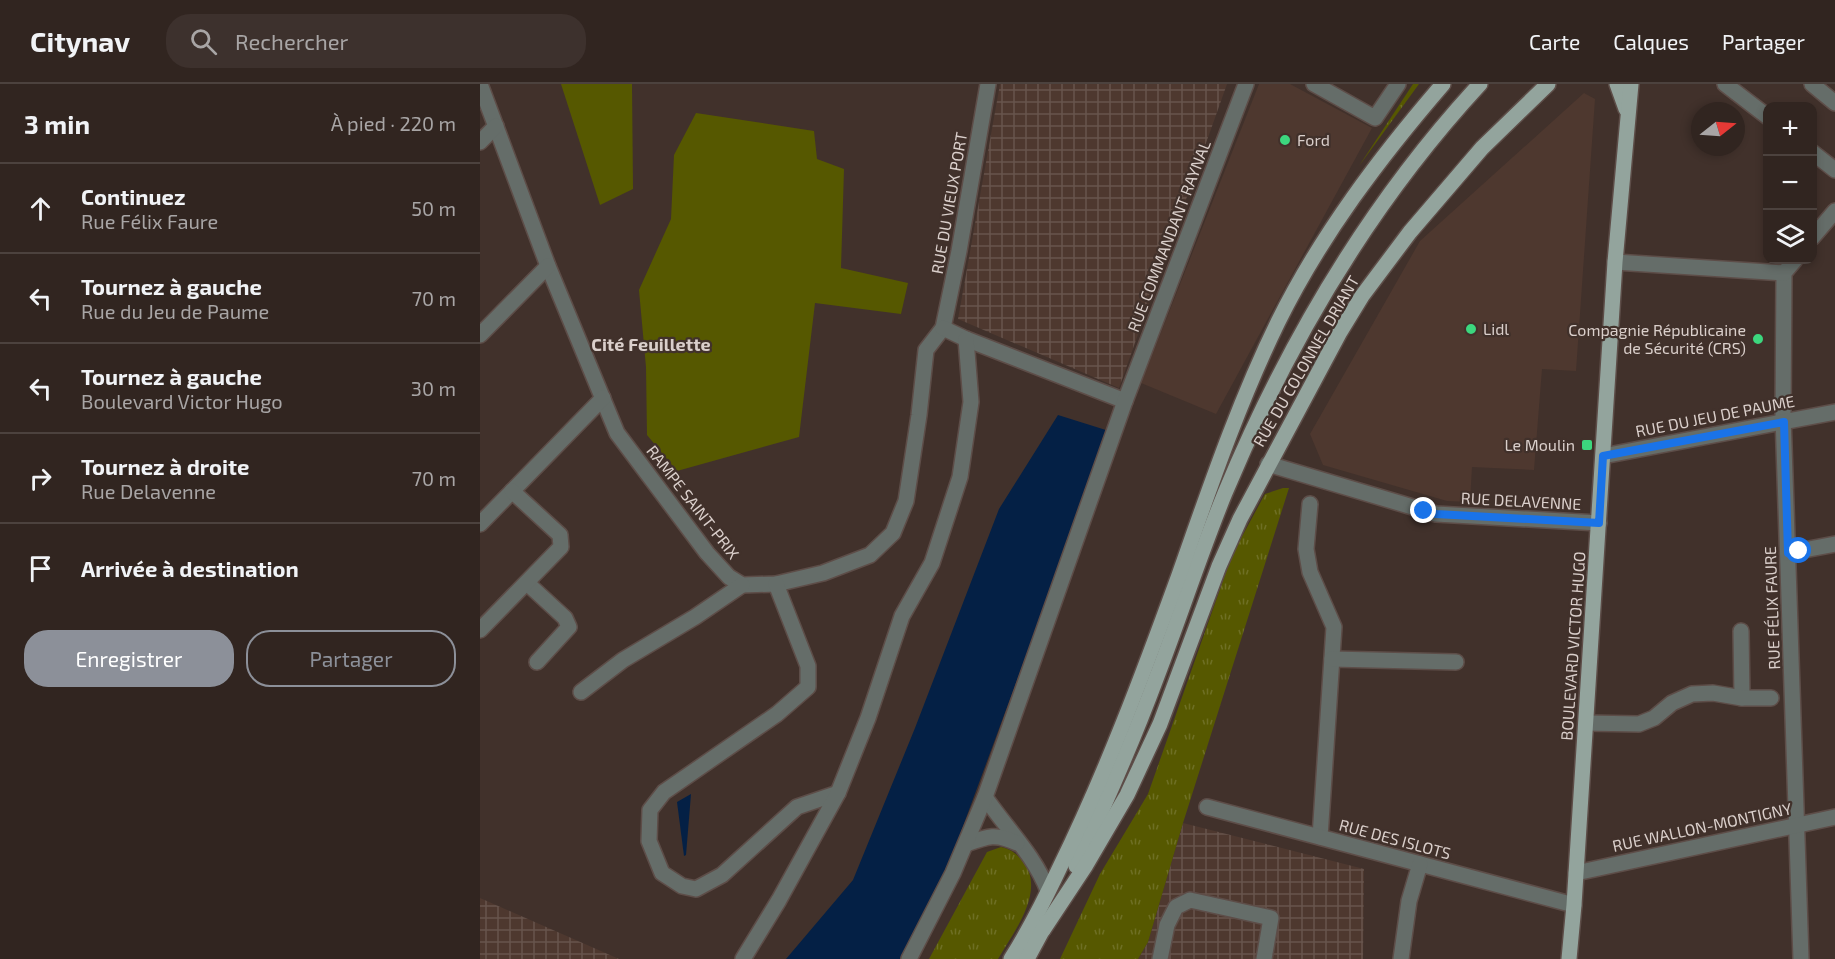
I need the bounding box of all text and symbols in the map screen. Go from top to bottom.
search box [166,14,586,68]
text: Citynav [30,24,130,58]
icon: search [187,25,220,58]
text: Rechercher [235,28,348,54]
text: Carte [1529,29,1580,54]
text: Calques [1613,29,1689,54]
text: Partager [1722,29,1805,54]
north arrow [1691,102,1745,156]
map controls [1763,102,1817,264]
button: + [1763,102,1817,156]
text: 3 min [24,108,90,139]
text: À pied · 220 m [331,111,456,135]
place label: Ford [1297,130,1330,149]
street label: RUE DU VIEUX PORT [927,131,970,275]
marker: Ford [1278,133,1292,147]
street label: RUE COMMANDANT RAYNAL [1123,137,1214,334]
button: − [1763,156,1817,210]
text: Continuez [81,183,185,209]
icon: ahead [24,192,57,225]
text: 50 m [411,196,456,220]
text: Rue Félix Faure [81,209,218,233]
button: layers [1763,210,1817,264]
street label: RUE DU COLONNEL DRIANT [1249,272,1362,450]
text: Tournez à gauche [81,273,262,299]
icon: left [24,282,57,315]
text: 70 m [412,286,456,310]
text: Rue du Jeu de Paume [81,299,269,323]
place label: Lidl [1483,319,1509,338]
place label: Compagnie Républicaine de Sécurité (CRS) [1568,320,1746,357]
marker: Lidl [1464,322,1478,336]
marker: Compagnie Républicaine de Sécurité (CRS) [1751,332,1765,346]
district label: Cité Feuillette [591,333,711,355]
text: Tournez à gauche [81,363,262,389]
icon: left [24,372,57,405]
text: 30 m [411,376,456,400]
text: Boulevard Victor Hugo [81,389,283,413]
street label: RUE DU JEU DE PAUME [1634,391,1796,440]
place label: Le Moulin [1504,435,1575,454]
marker: Le Moulin [1580,438,1594,452]
street label: RAMPE SAINT-PRIX [643,441,744,563]
text: Tournez à droite [81,453,250,479]
icon: right [24,462,57,495]
text: 70 m [412,466,456,490]
text: Rue Delavenne [81,479,216,503]
street label: RUE DELAVENNE [1460,488,1582,513]
route end [1410,497,1436,523]
route start [1785,537,1811,563]
street label: RUE FÉLIX FAURE [1760,546,1783,670]
street label: BOULEVARD VICTOR HUGO [1556,551,1589,741]
icon: arrive [24,552,57,585]
text: Arrivée à destination [81,555,299,581]
button: Enregistrer [24,630,234,687]
button: Partager [246,630,456,687]
street label: RUE WALLON-MONTIGNY [1610,798,1793,855]
street label: RUE DES ISLOTS [1337,814,1453,863]

